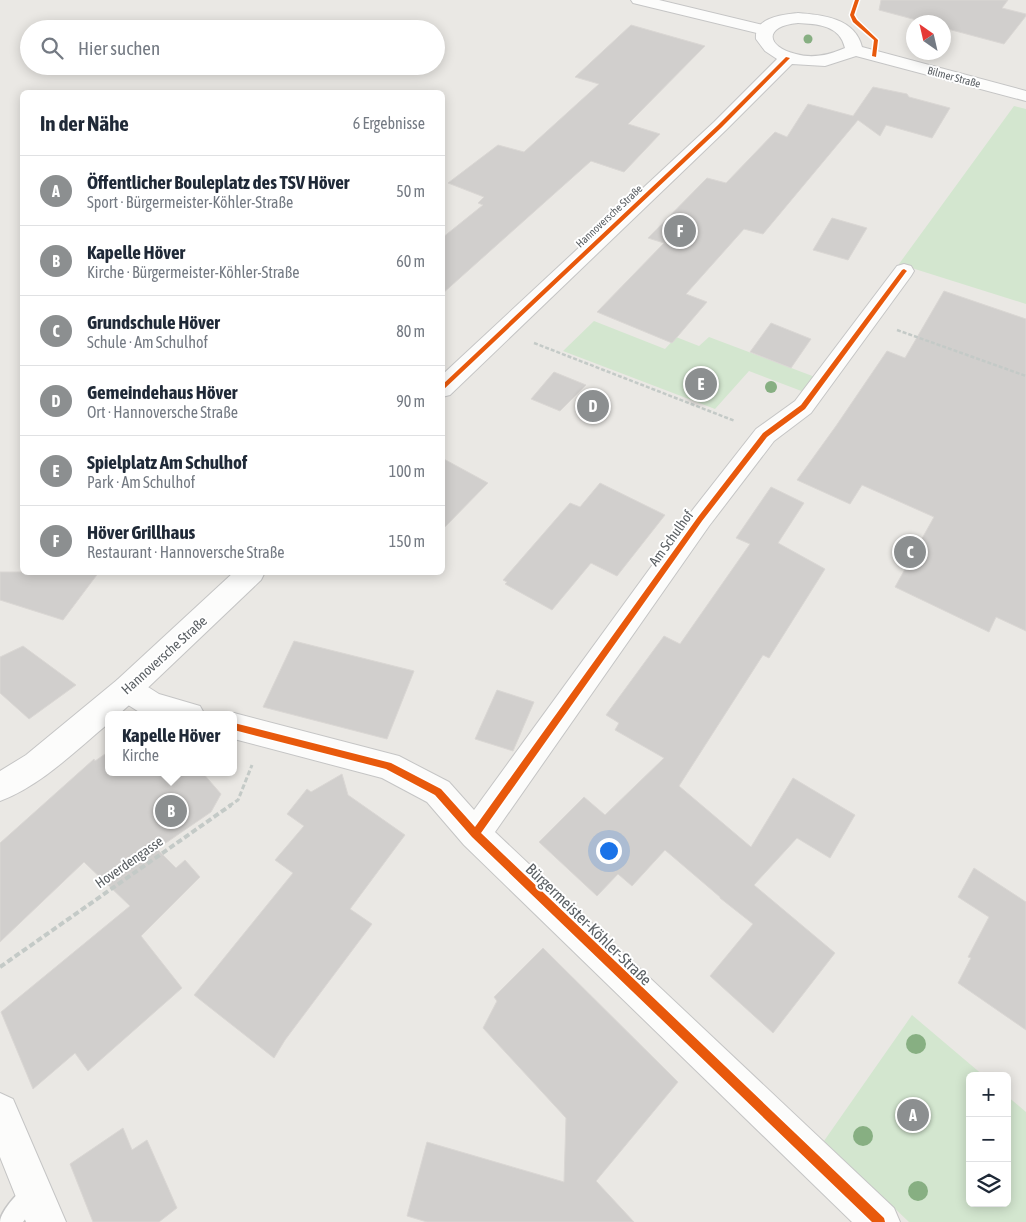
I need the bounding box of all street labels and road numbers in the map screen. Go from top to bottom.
street label: Bilmer Straße [926,64,982,90]
street label: Hannoversche Straße [574,182,644,250]
street label: Am Schulhof [646,507,696,569]
street label: Hannoversche Straße [118,613,210,697]
street label: Hoverdengasse [92,833,166,891]
street label: Bürgermeister-Köhler-Straße [522,859,655,989]

